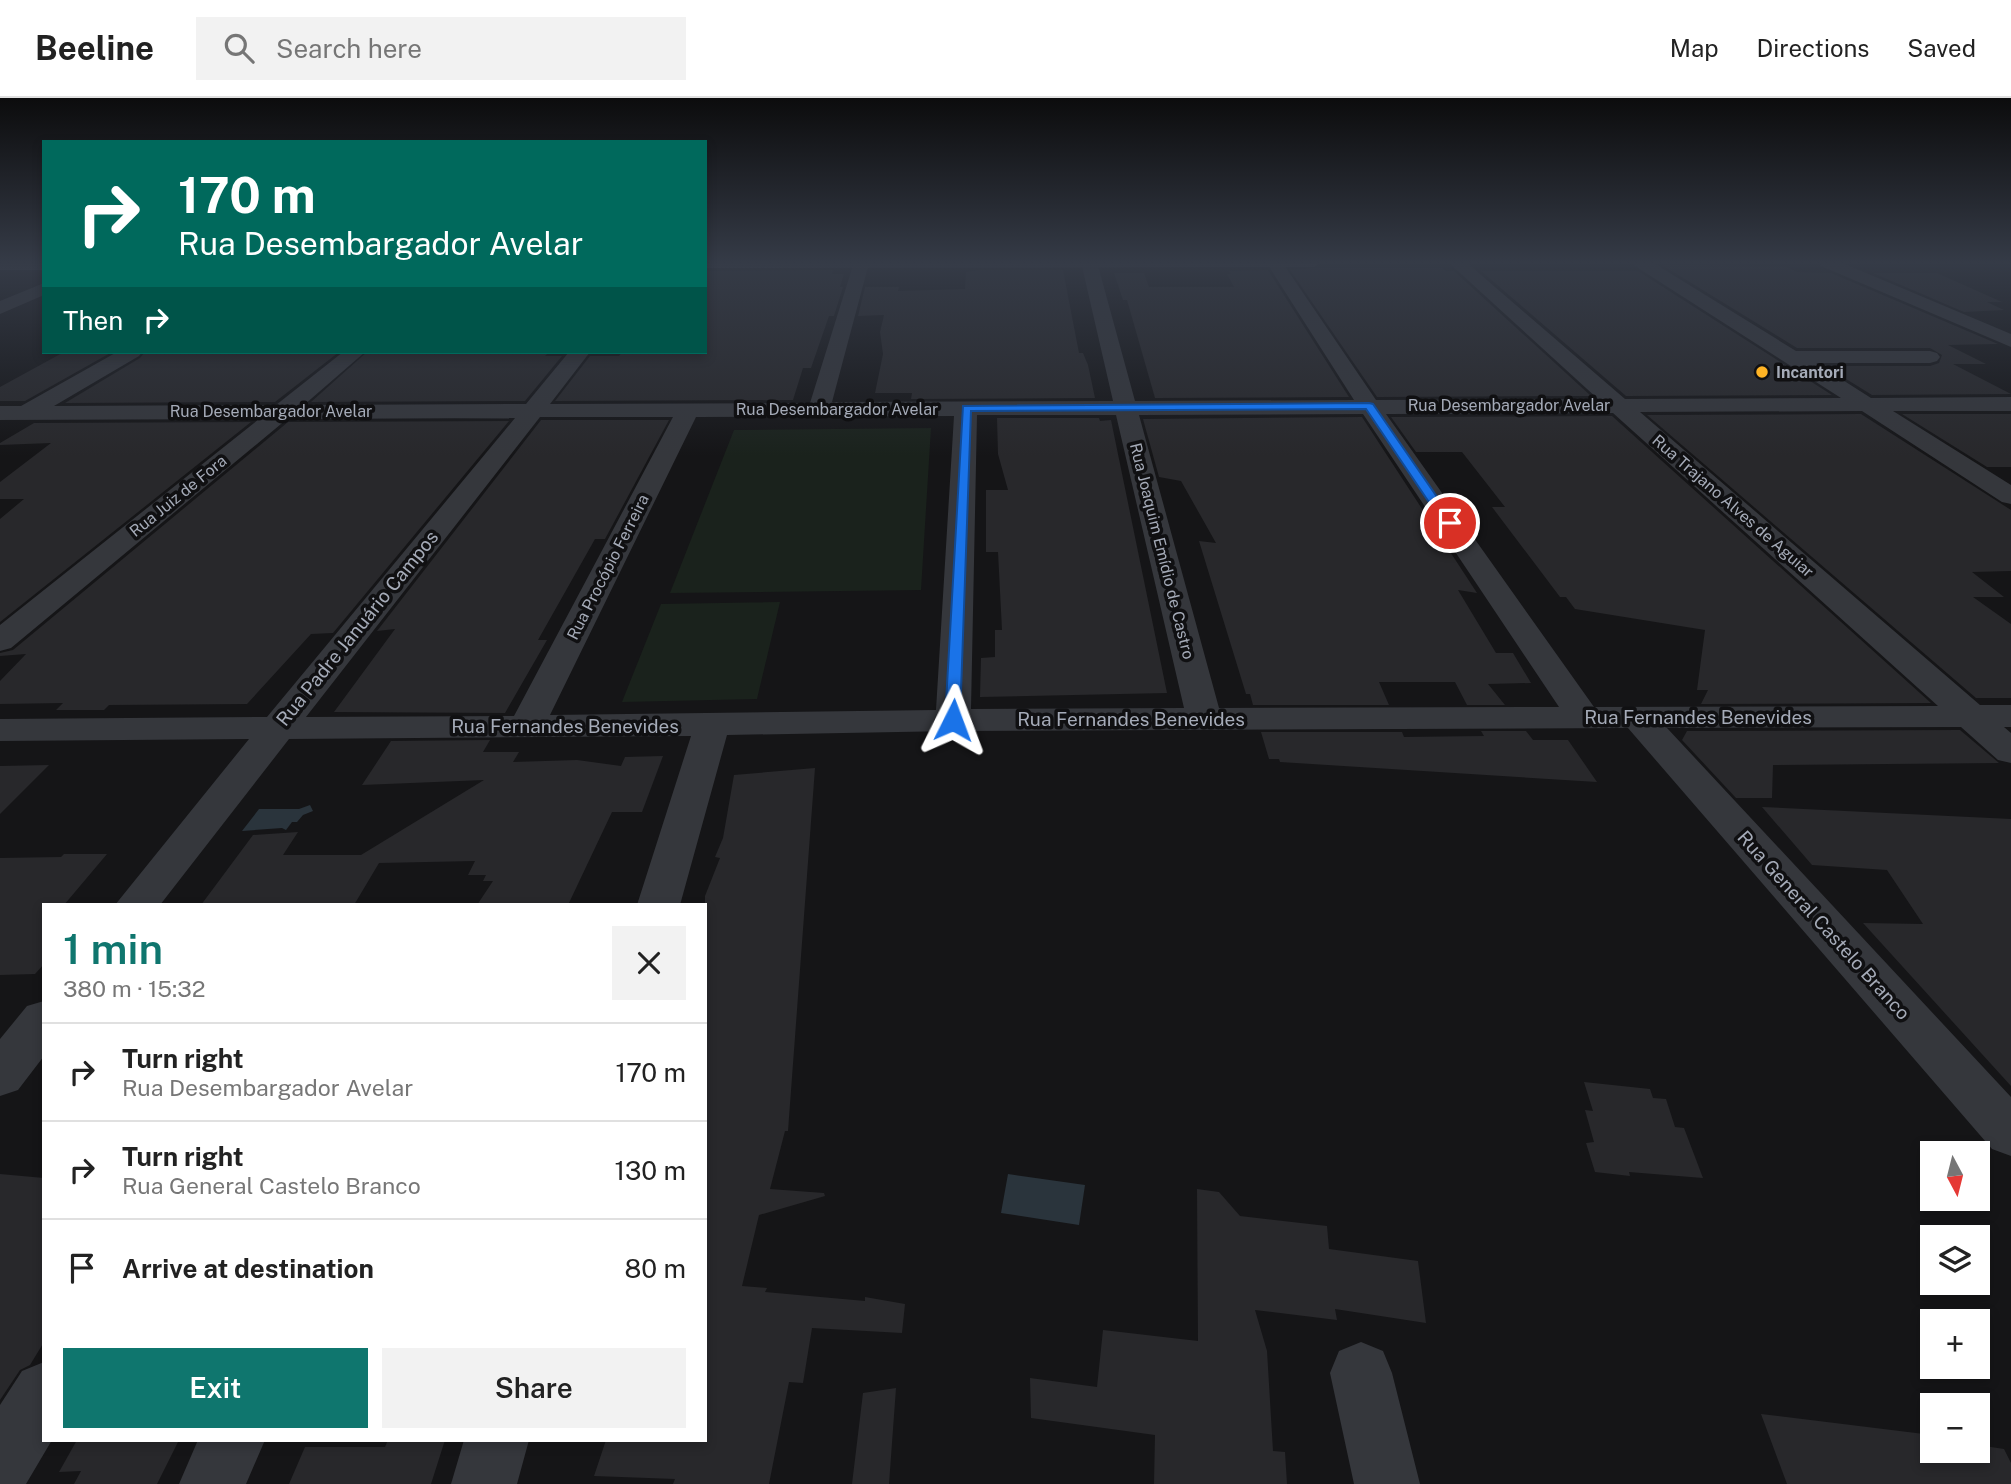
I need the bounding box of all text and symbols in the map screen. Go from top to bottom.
search box [196,17,686,80]
text: Beeline [35,29,154,67]
icon: search [220,29,258,67]
text: Search here [276,33,422,64]
text: Map [1670,34,1719,62]
text: Directions [1757,34,1869,62]
text: Saved [1907,34,1976,62]
text: 170 m [178,166,316,224]
icon: right [63,168,154,259]
text: Rua Desembargador Avelar [178,225,583,262]
icon: right [137,301,175,339]
text: Then [63,305,123,336]
place label: Incantori [1776,363,1844,382]
marker: Incantori [1754,364,1770,380]
street label: Rua Desembargador Avelar [1408,396,1610,415]
street label: Rua Desembargador Avelar [736,400,938,419]
street label: Rua Desembargador Avelar [170,402,372,421]
street label: Rua Trajano Alves de Aguiar [1648,431,1818,581]
street label: Rua Joaquim Emídio de Castro [1126,441,1198,661]
street label: Rua Juiz de Fora [126,451,230,541]
street label: Rua Procópio Ferreira [563,491,653,643]
pin [1420,493,1480,553]
icon: arrive [1431,504,1469,542]
street label: Rua Padre Januário Campos [272,526,442,730]
position arrow [916,683,990,757]
street label: Rua Fernandes Benevides [1584,706,1812,728]
street label: Rua Fernandes Benevides [1017,708,1245,730]
street label: Rua Fernandes Benevides [451,715,679,737]
street label: Rua General Castelo Branco [1733,826,1915,1024]
text: 1 min [63,924,163,973]
button: close [612,926,686,1000]
text: 380 m · 15:32 [63,975,205,1002]
text: Turn right [122,1043,244,1074]
icon: right [63,1053,101,1091]
text: 170 m [616,1057,686,1088]
text: Rua Desembargador Avelar [122,1074,413,1101]
text: Turn right [122,1141,244,1172]
north arrow [1920,1141,1990,1211]
map controls [1920,1141,1990,1463]
icon: right [63,1151,101,1189]
text: 130 m [614,1155,686,1186]
text: Rua General Castelo Branco [122,1172,421,1199]
button: layers [1920,1225,1990,1295]
icon: arrive [63,1249,101,1287]
text: Arrive at destination [122,1253,374,1284]
text: 80 m [625,1253,686,1284]
button: + [1920,1309,1990,1379]
button: Exit [63,1348,368,1428]
button: Share [382,1348,686,1428]
button: − [1920,1393,1990,1463]

